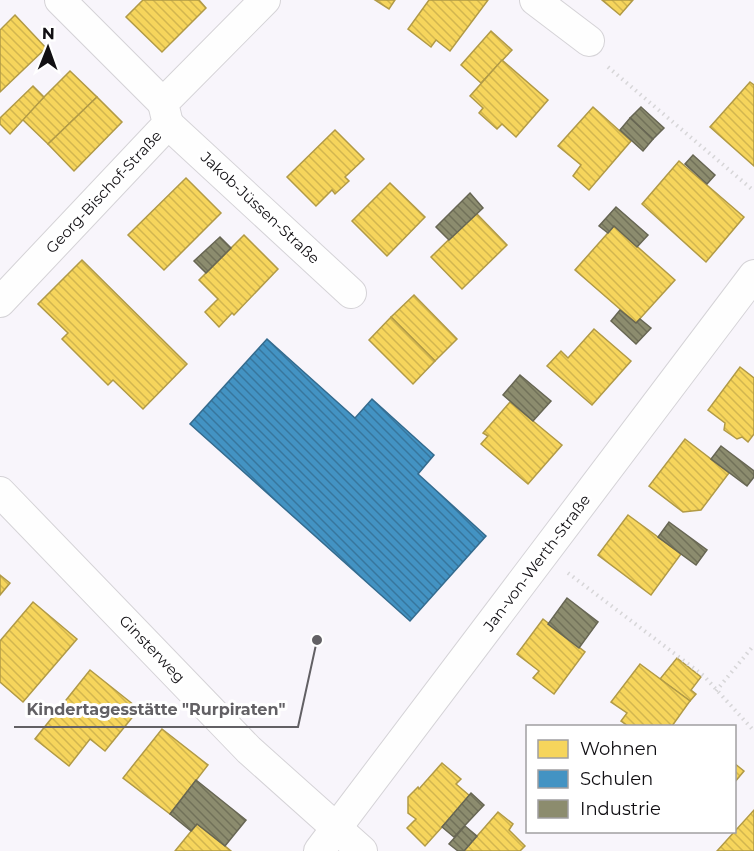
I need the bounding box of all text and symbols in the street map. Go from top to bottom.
north arrow [18,18,78,78]
text: N [42,24,55,43]
street label: Georg-Bischof-Straße [42,126,166,257]
street label: Jakob-Jüssen-Straße [196,147,324,268]
street label: Jan-von-Werth-Straße [478,491,594,636]
street label: Ginsterweg [115,611,189,686]
callout: Kindertagesstätte "Rurpiraten" [14,693,298,727]
text: Kindertagesstätte "Rurpiraten" [26,700,286,719]
legend [526,725,736,833]
text: Wohnen [580,738,658,760]
text: Schulen [580,768,653,790]
text: Industrie [580,798,661,820]

